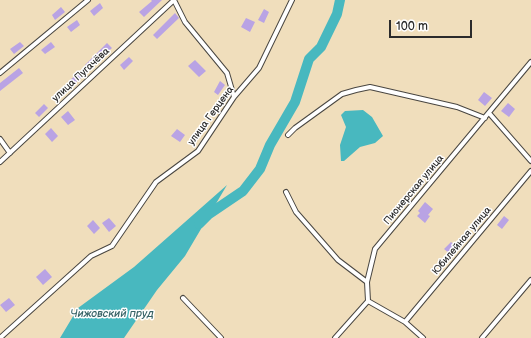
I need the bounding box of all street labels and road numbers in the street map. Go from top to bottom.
street label: улица Пугачёва [50,45,112,105]
street label: улица Герцена [186,84,236,148]
street label: Пионерская улица [381,153,447,227]
street label: Юбилейная улица [430,204,494,278]

